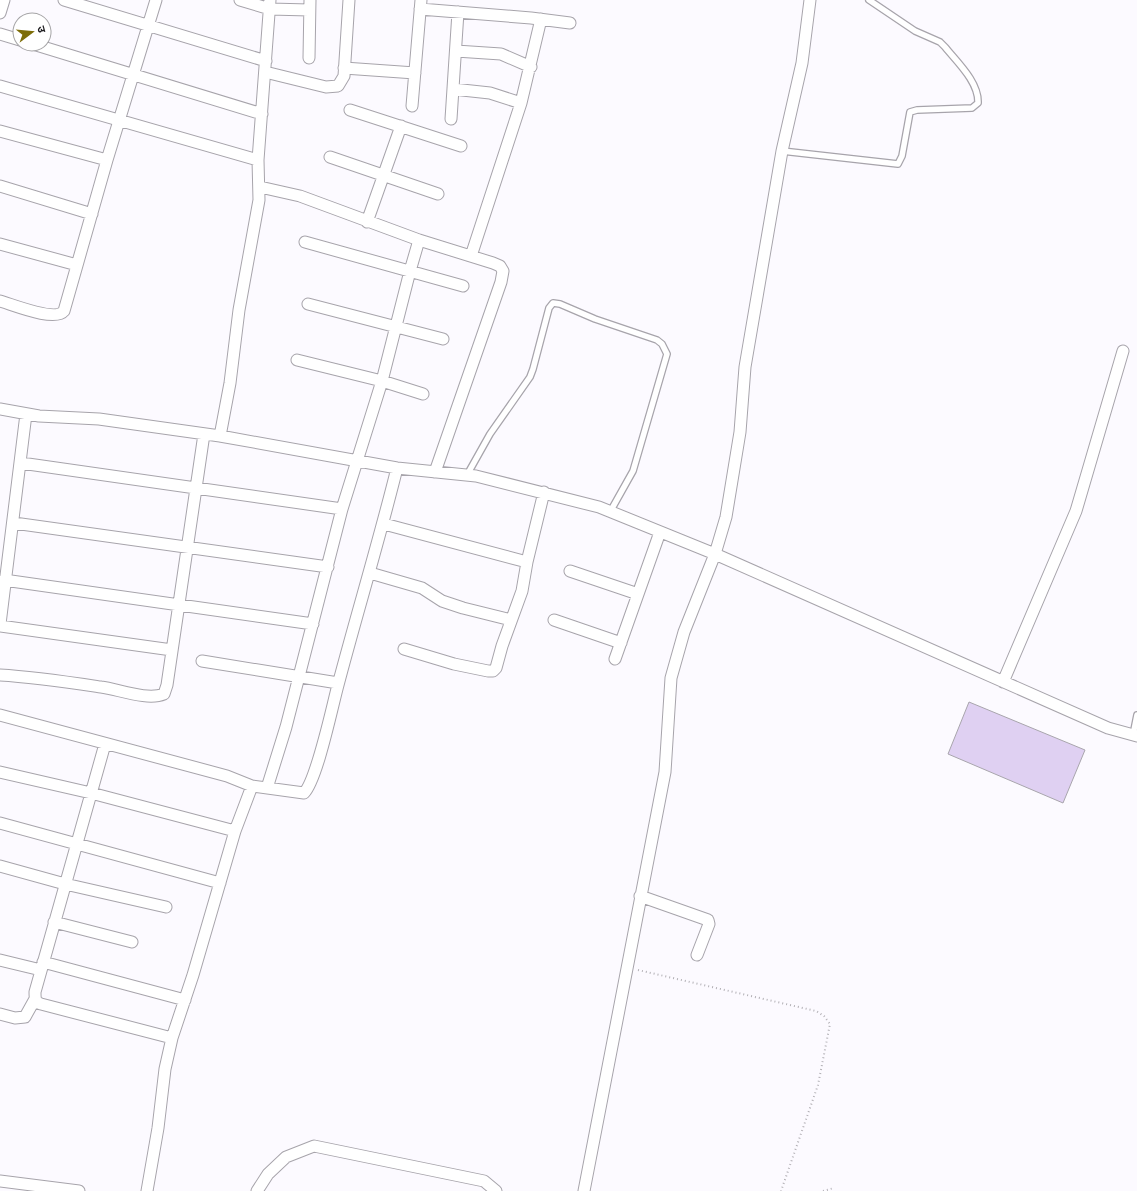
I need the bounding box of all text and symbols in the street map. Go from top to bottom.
north arrow [12,12,52,52]
text: उ [33,24,49,35]

